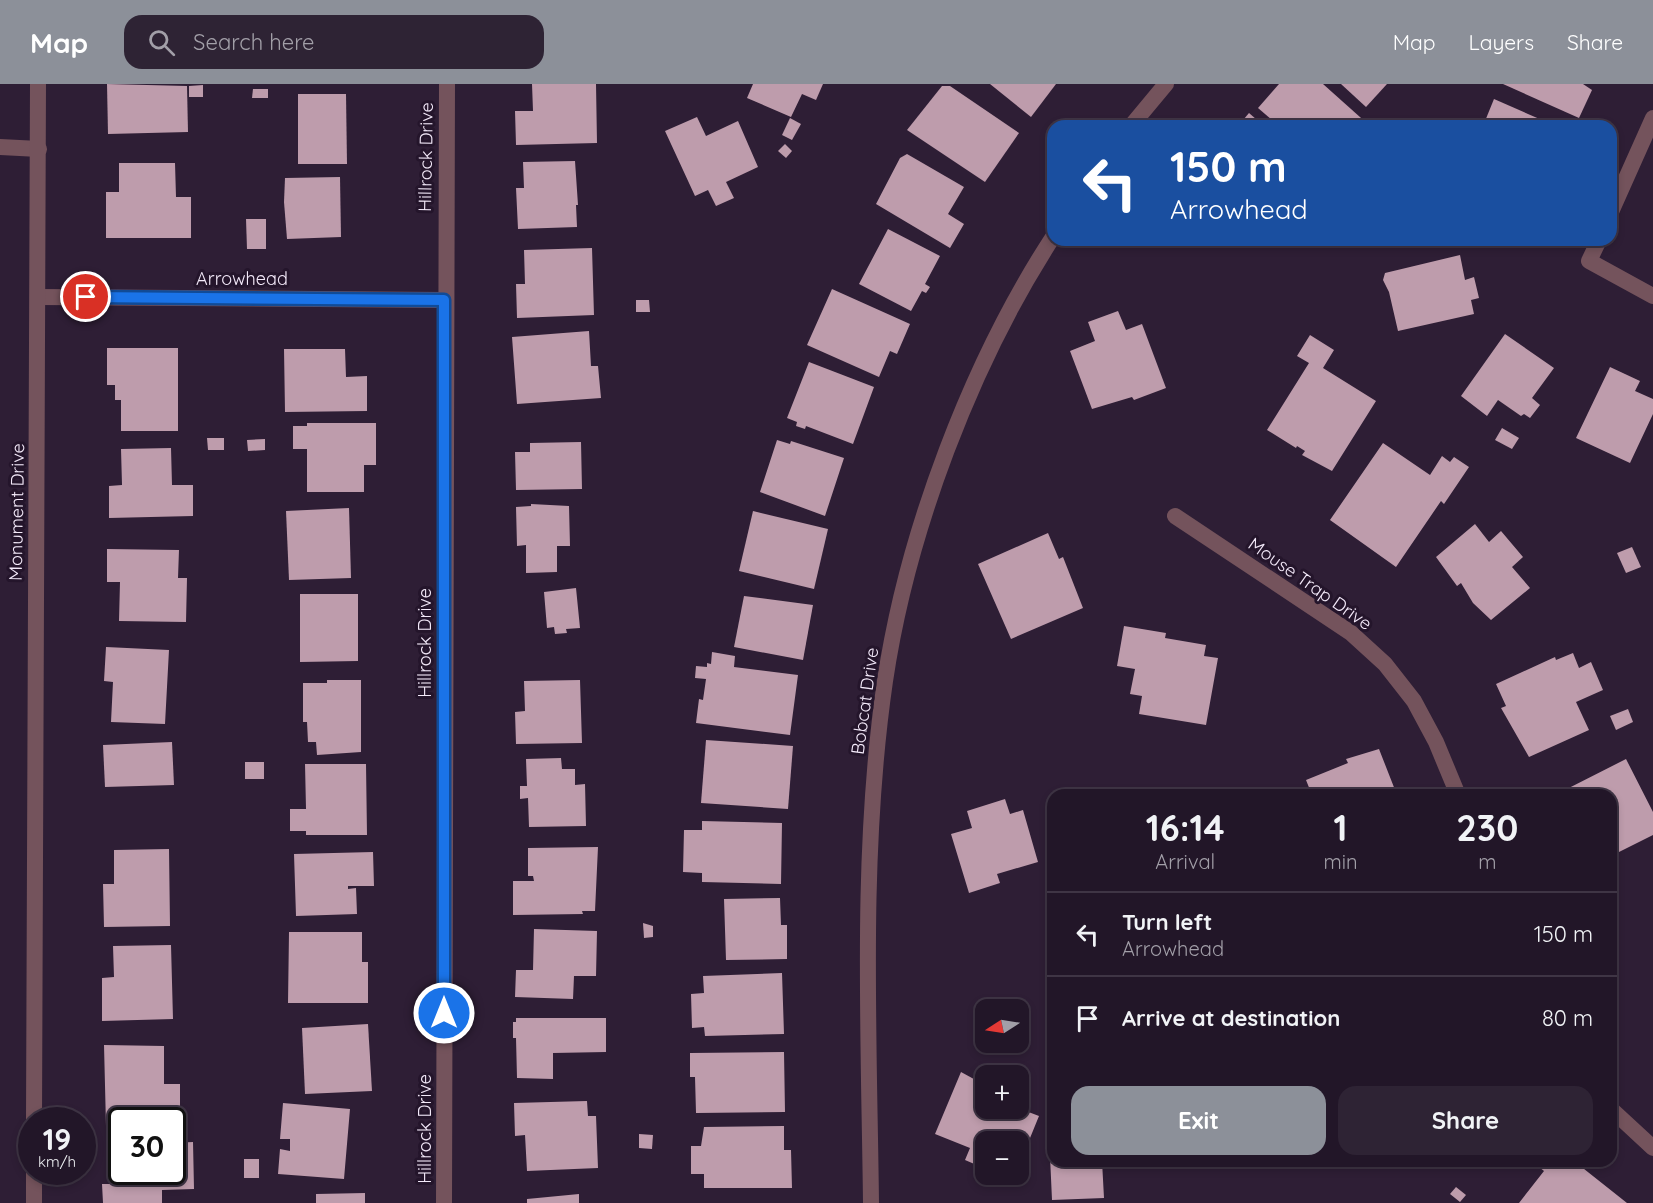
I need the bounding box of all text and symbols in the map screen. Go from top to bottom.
search box [124,15,544,69]
text: Map [30,25,88,60]
icon: search [145,26,178,59]
text: Search here [193,28,315,56]
text: Map [1393,29,1436,55]
text: Layers [1469,29,1534,55]
text: Share [1567,29,1623,55]
street label: Hillrock Drive [413,102,438,212]
text: 150 m [1170,140,1287,193]
icon: left [1071,144,1149,222]
text: Arrowhead [1170,192,1308,226]
street label: Arrowhead [196,267,288,290]
pin [60,271,111,322]
icon: arrive [69,280,102,313]
street label: Monument Drive [4,443,29,581]
street label: Mouse Trap Drive [1244,532,1377,635]
street label: Hillrock Drive [413,588,436,698]
street label: Bobcat Drive [846,646,883,756]
text: 16:14 [1146,805,1225,850]
text: 1 [1333,805,1348,850]
text: 230 [1456,805,1518,850]
text: Arrival [1155,849,1215,874]
text: min [1323,849,1358,874]
text: m [1478,849,1496,874]
text: Turn left [1122,908,1212,936]
icon: left [1071,918,1104,951]
text: 150 m [1534,920,1593,948]
text: Arrowhead [1122,936,1224,961]
position arrow [412,981,476,1045]
north arrow [975,999,1029,1053]
map controls [975,999,1029,1185]
icon: arrive [1071,1002,1104,1035]
text: Arrive at destination [1122,1004,1340,1032]
text: 80 m [1542,1004,1593,1032]
button: + [975,1065,1029,1119]
street label: Hillrock Drive [413,1074,436,1184]
button: Exit [1071,1086,1326,1155]
button: Share [1338,1086,1593,1155]
speed limit sign: 30 [108,1107,186,1185]
text: 19 [43,1120,71,1158]
button: − [975,1131,1029,1185]
text: km/h [38,1152,76,1171]

